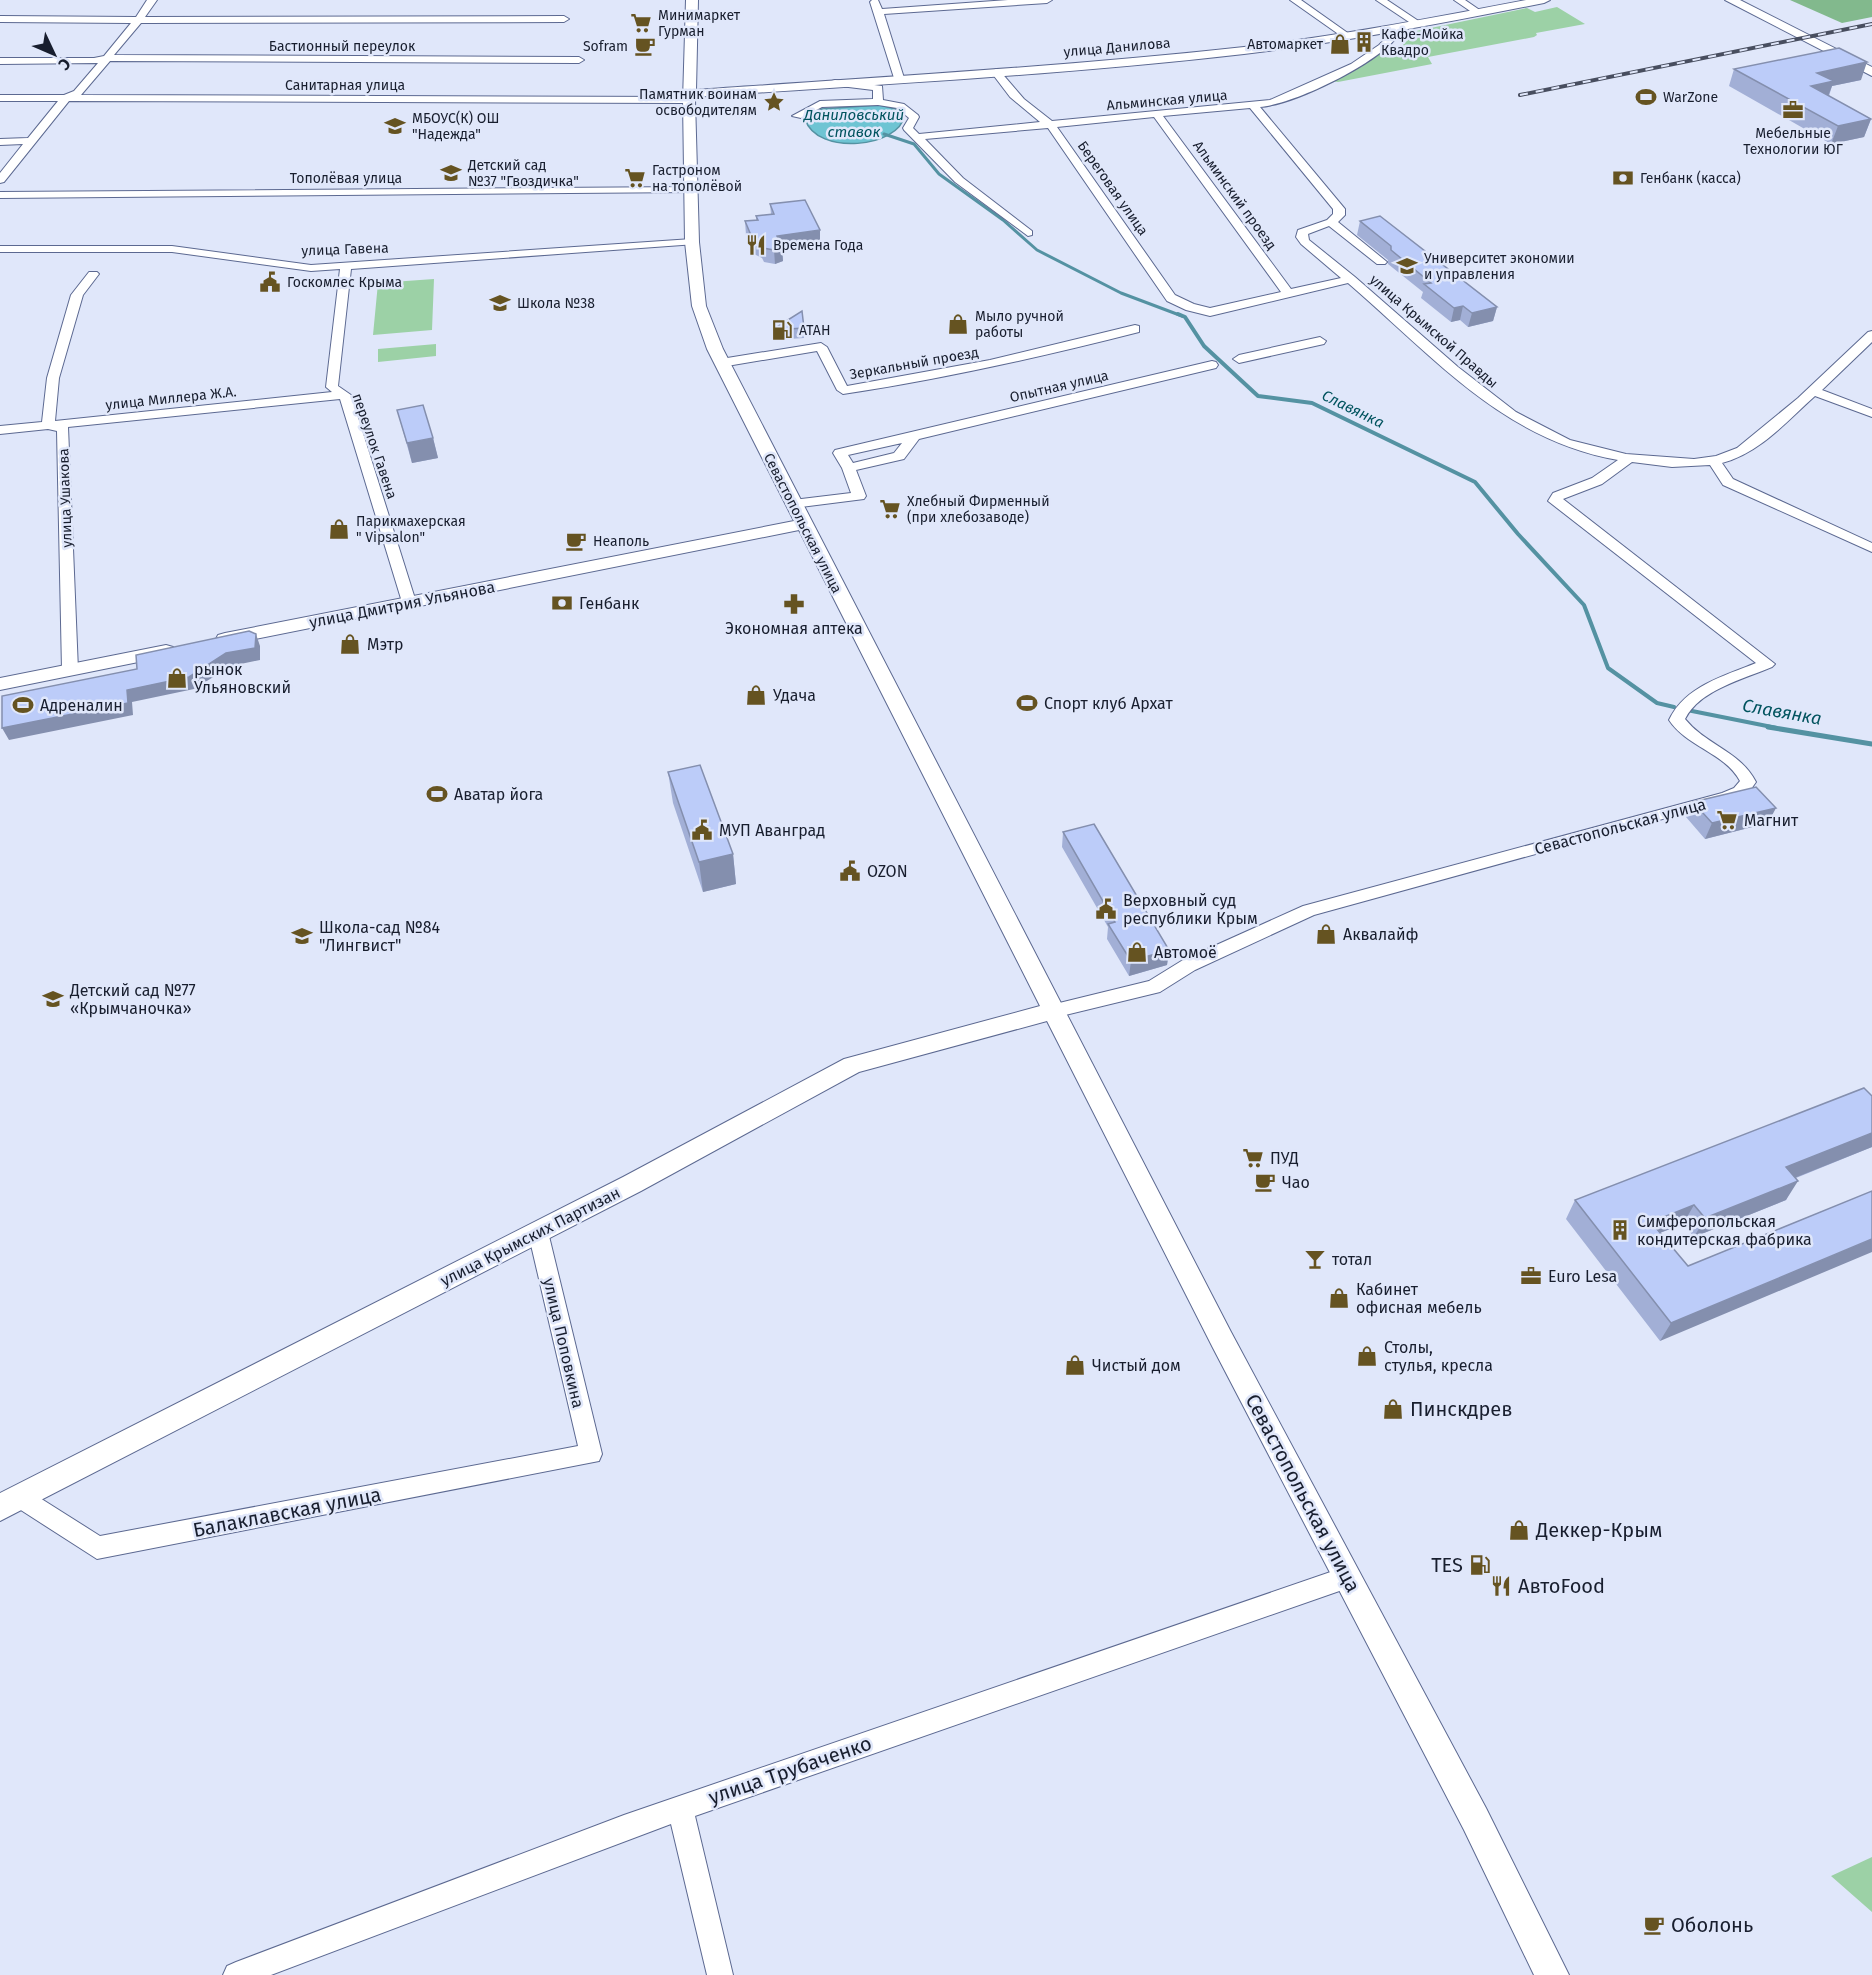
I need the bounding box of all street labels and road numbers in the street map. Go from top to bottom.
street label: улица Данилова [1063,34,1171,61]
street label: Бастионный переулок [269,38,416,55]
street label: Санитарная улица [285,77,405,94]
street label: Альминская улица [1106,87,1228,114]
street label: Альминский проезд [1189,137,1280,253]
street label: Береговая улица [1074,138,1151,239]
street label: Тополёвая улица [290,170,402,187]
street label: улица Гавена [301,239,389,260]
street label: улица Крымской Правды [1366,271,1501,392]
street label: Зеркальный проезд [848,344,980,383]
street label: Опытная улица [1008,367,1110,406]
street label: улица Миллера Ж.А. [105,383,237,414]
street label: переулок Гавена [349,391,401,501]
street label: улица Ушакова [55,448,76,548]
street label: Севастопольская улица [760,450,845,596]
street label: улица Дмитрия Ульянова [308,577,497,632]
street label: Севастопольская улица [1532,794,1708,859]
street label: улица Крымских Партизан [437,1183,623,1290]
street label: улица Поповкина [539,1276,588,1410]
street label: Севастопольская улица [1241,1390,1365,1596]
street label: Балаклавская улица [191,1482,383,1542]
street label: улица Трубаченко [705,1731,875,1809]

